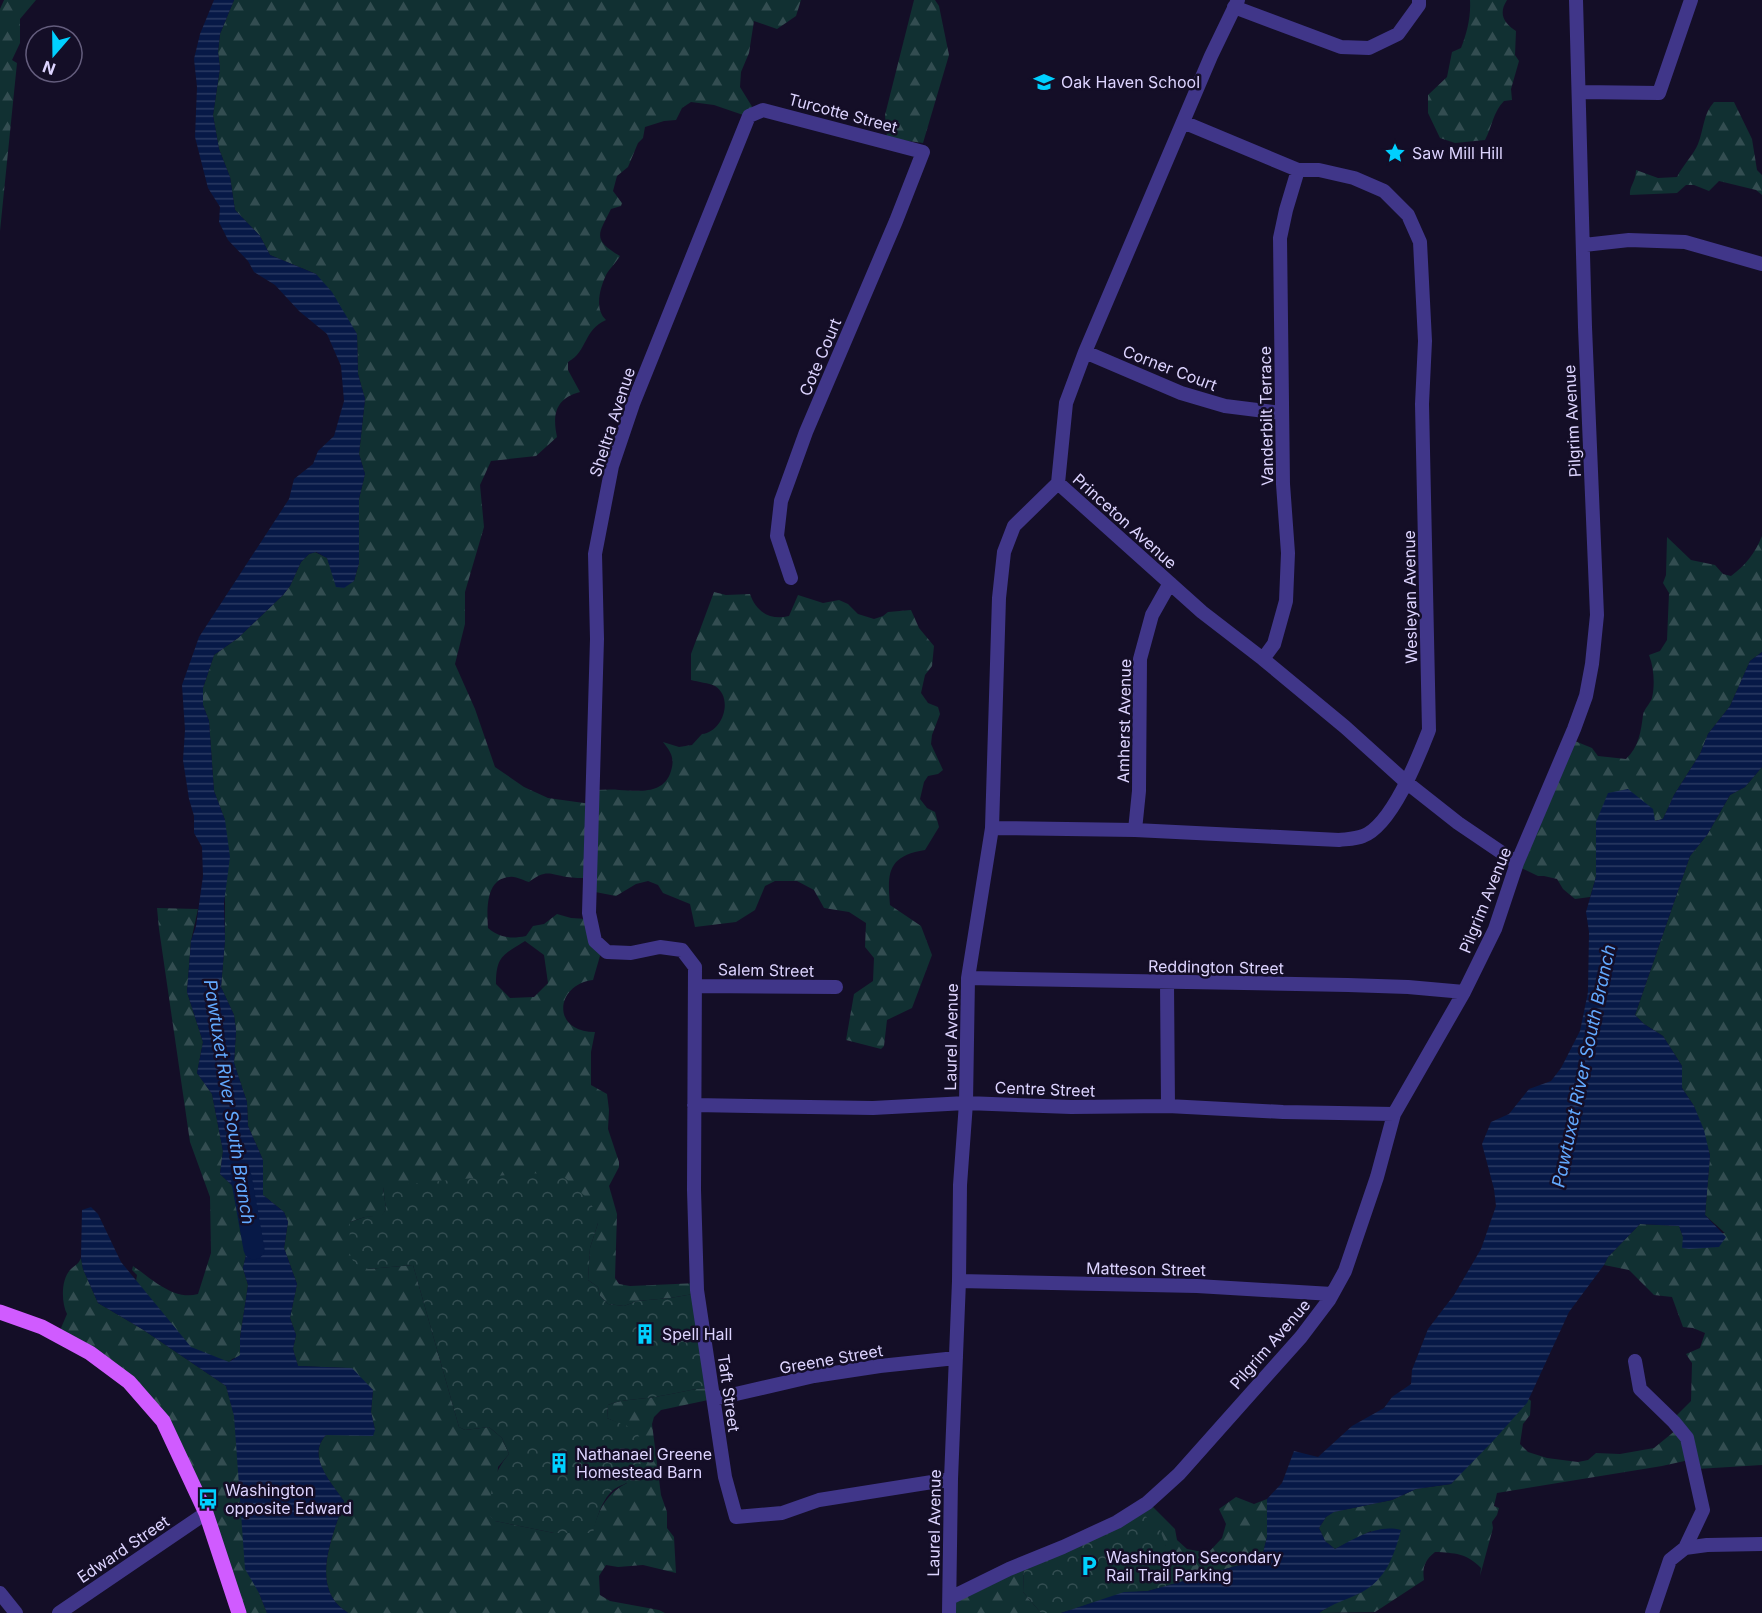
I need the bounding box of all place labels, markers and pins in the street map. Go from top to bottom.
school or university icon: Oak Haven School [1032,70,1056,94]
place label: Oak Haven School [1061,72,1200,92]
place icon: Saw Mill Hill [1383,141,1407,165]
place label: Saw Mill Hill [1412,143,1503,163]
building icon: Spell Hall [633,1322,657,1346]
place label: Spell Hall [662,1324,732,1344]
place label: Nathanael Greene Homestead Barn [576,1444,712,1482]
building icon: Nathanael Greene Homestead Barn [547,1451,571,1475]
place label: Washington opposite Edward [225,1480,352,1518]
bus stop icon: Washington opposite Edward [196,1487,220,1511]
place label: Washington Secondary Rail Trail Parking [1106,1547,1281,1585]
parking icon: Washington Secondary Rail Trail Parking [1077,1554,1101,1578]

